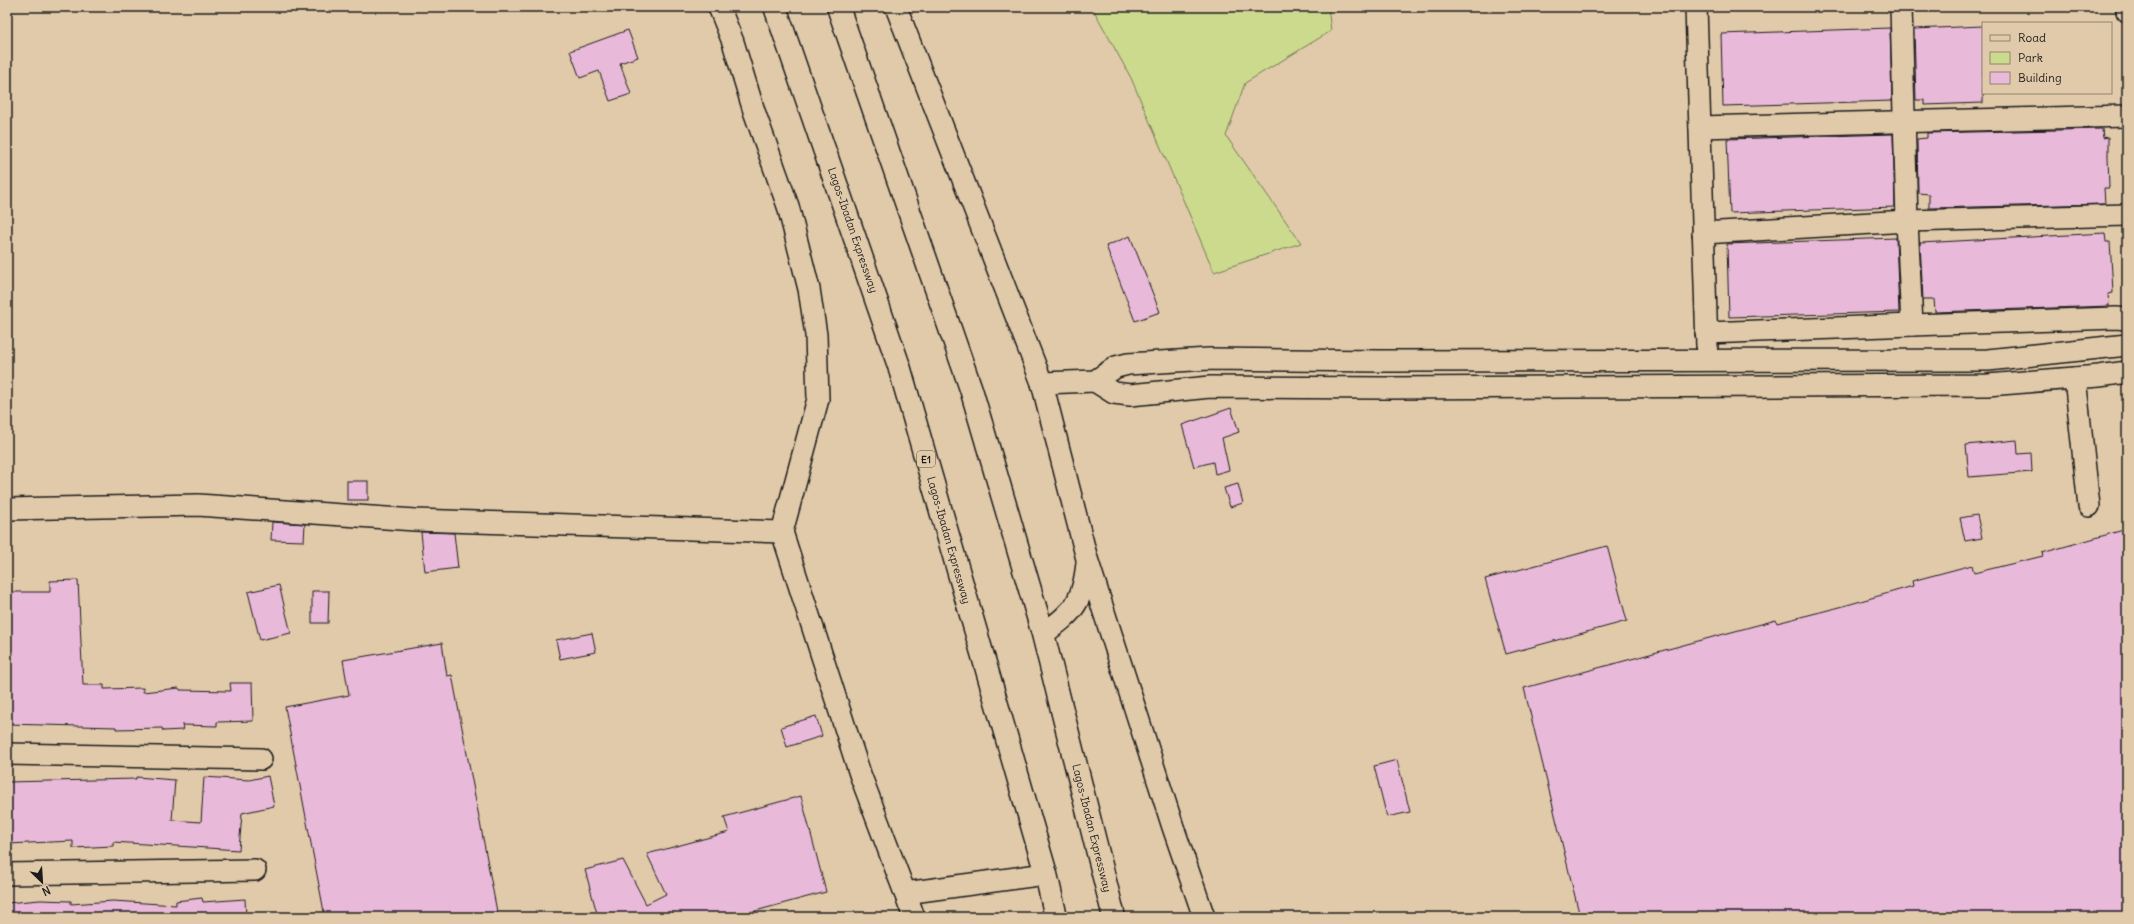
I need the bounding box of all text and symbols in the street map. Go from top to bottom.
legend [1982,22,2112,94]
text: Road [2018,30,2046,45]
text: Park [2018,50,2043,65]
text: Building [2018,70,2062,85]
street label: Lagos-Ibadan Expressway [825,165,881,295]
road number: E1 [917,451,935,467]
street label: Lagos-Ibadan Expressway [924,475,974,605]
street label: Lagos-Ibadan Expressway [1069,762,1115,894]
north arrow [22,862,62,902]
text: N [40,883,53,899]

